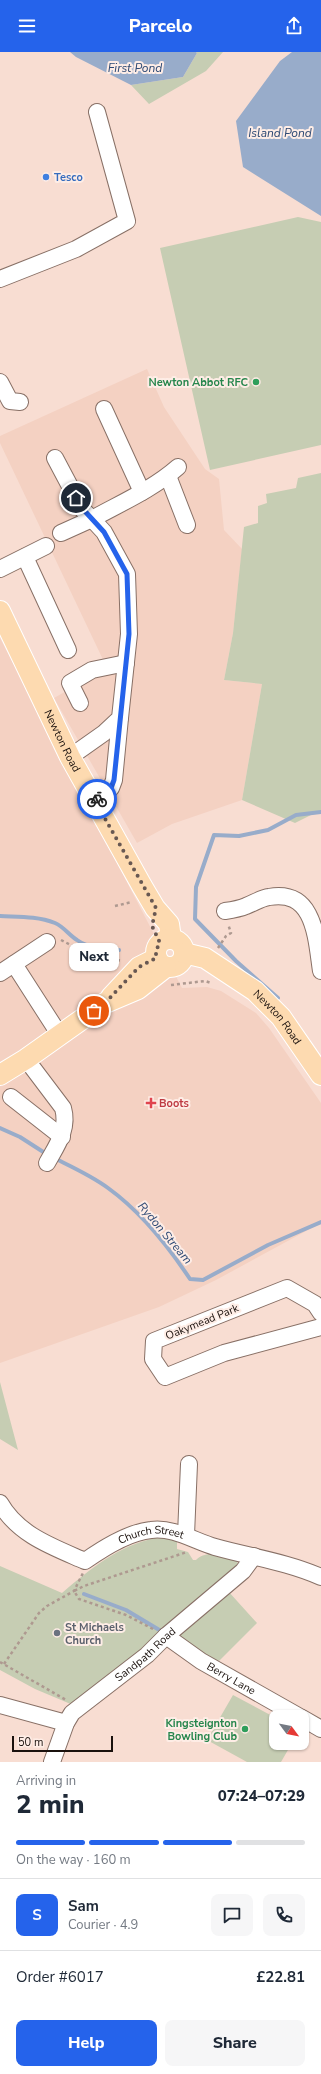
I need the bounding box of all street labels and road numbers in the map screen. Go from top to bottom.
street label: Newton Road [41,707,84,775]
street label: Newton Road [250,986,305,1047]
street label: Oakymead Park [163,1300,241,1343]
street label: Church Street [115,1522,186,1548]
street label: Sandpath Road [112,1624,179,1685]
street label: Berry Lane [204,1658,259,1698]

